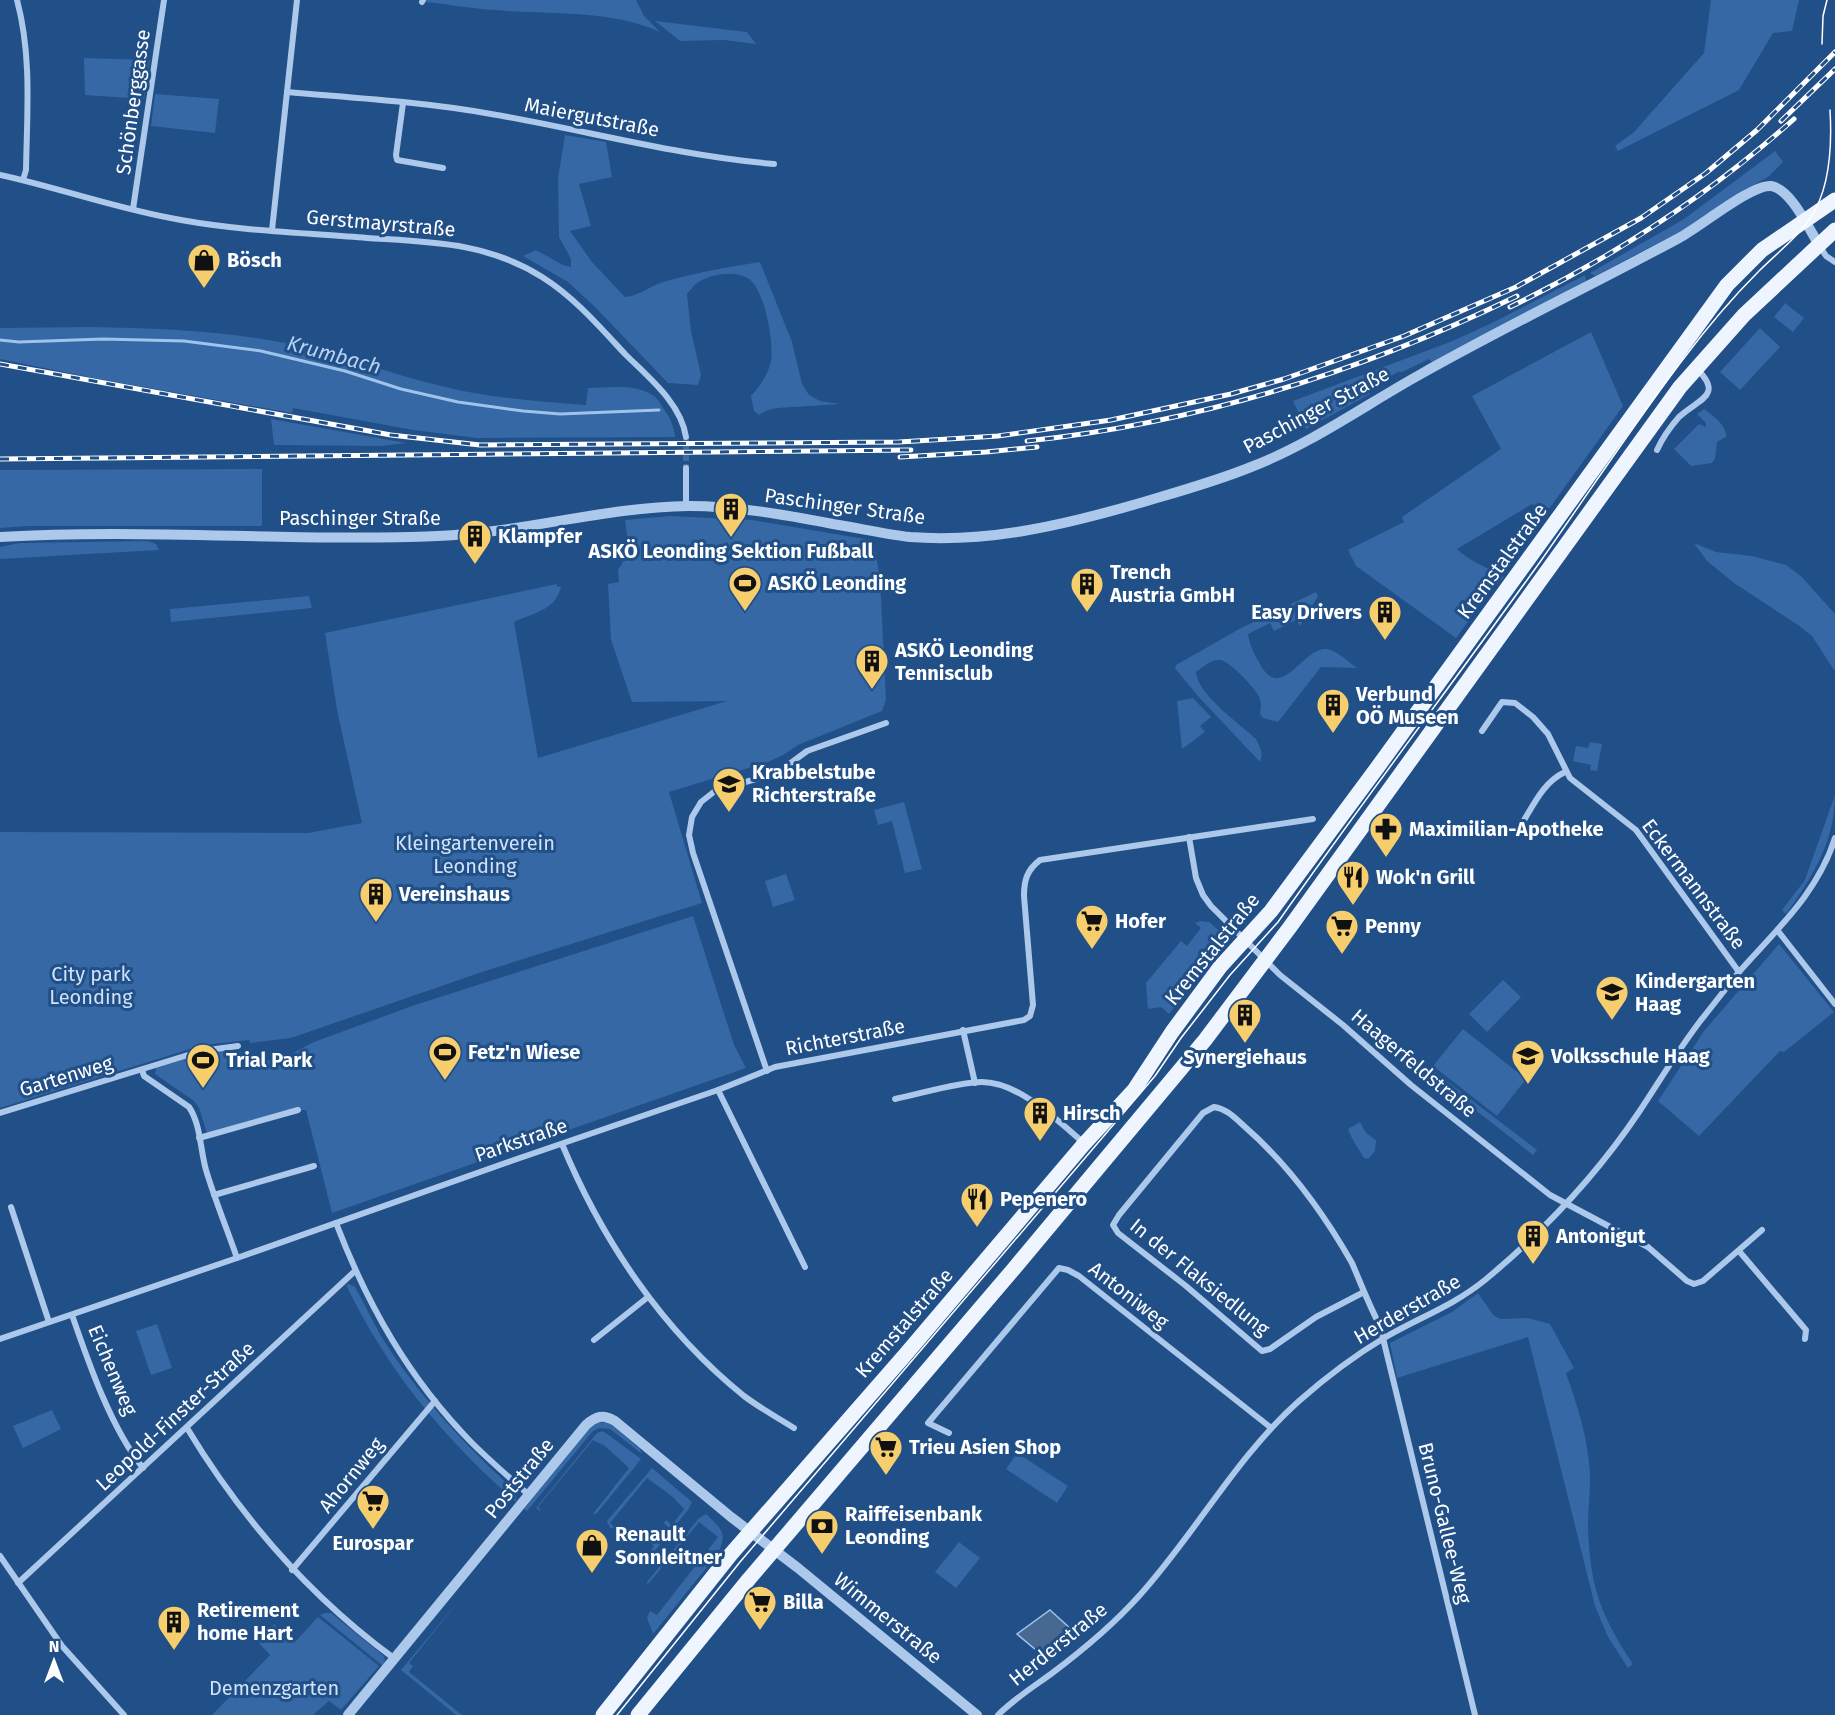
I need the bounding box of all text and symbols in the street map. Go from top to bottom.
street label: Schönberggasse [111,28,155,176]
street label: Maiergutstraße [523,92,661,142]
street label: Gerstmayrstraße [305,205,457,241]
shop icon: Bösch [186,242,222,289]
place label: Bösch [227,248,282,272]
water label: Krumbach [284,330,384,380]
street label: Paschinger Straße [1239,361,1393,459]
street label: Paschinger Straße [763,483,927,529]
building icon: ASKÖ Leonding Sektion Fußball [713,491,749,538]
street label: Kremstalstraße [1452,498,1552,624]
street label: Paschinger Straße [279,506,441,530]
building icon: Klampfer [457,518,493,565]
place label: Klampfer [498,524,583,548]
place label: ASKÖ Leonding Sektion Fußball [588,539,873,563]
place label: Trench Austria GmbH [1109,560,1235,607]
sports icon: ASKÖ Leonding [727,565,763,612]
building icon: Trench Austria GmbH [1069,566,1105,613]
place label: ASKÖ Leonding [767,571,907,595]
building icon: Easy Drivers [1367,594,1403,641]
place label: Easy Drivers [1251,600,1362,624]
place label: ASKÖ Leonding Tennisclub [894,638,1034,685]
building icon: ASKÖ Leonding Tennisclub [854,643,890,690]
place label: Verbund OÖ Museen [1355,682,1459,729]
building icon: Verbund OÖ Museen [1315,687,1351,734]
place label: Krabbelstube Richterstraße [752,760,876,807]
school or university icon: Krabbelstube Richterstraße [711,766,747,813]
pharmacy icon: Maximilian-Apotheke [1368,811,1404,858]
street label: Eckermannstraße [1637,814,1751,954]
place label: Maximilian-Apotheke [1409,817,1604,841]
park label: Kleingartenverein Leonding [395,831,555,878]
restaurant icon: Wok'n Grill [1335,859,1371,906]
place label: Wok'n Grill [1376,865,1475,889]
building icon: Vereinshaus [358,876,394,923]
place label: Vereinshaus [398,882,510,906]
street label: Kremstalstraße [1160,888,1264,1010]
supermarket icon: Hofer [1074,903,1110,950]
supermarket icon: Penny [1324,908,1360,955]
place label: Hofer [1115,909,1167,933]
place label: Penny [1365,914,1421,938]
park label: City park Leonding [49,962,133,1009]
place label: Kindergarten Haag [1635,969,1755,1016]
school or university icon: Kindergarten Haag [1594,974,1630,1021]
building icon: Synergiehaus [1227,997,1263,1044]
street label: Haagerfeldstraße [1346,1004,1482,1122]
street label: Richterstraße [783,1014,907,1060]
sports icon: Fetz'n Wiese [427,1034,463,1081]
school or university icon: Volksschule Haag [1510,1038,1546,1085]
place label: Fetz'n Wiese [468,1040,580,1064]
sports icon: Trial Park [185,1042,221,1089]
place label: Volksschule Haag [1550,1044,1711,1068]
place label: Synergiehaus [1183,1045,1307,1069]
place label: Trial Park [226,1048,313,1072]
street label: Gartenweg [16,1050,116,1102]
building icon: Hirsch [1022,1095,1058,1142]
place label: Hirsch [1063,1101,1121,1125]
street label: Parkstraße [471,1113,571,1167]
restaurant icon: Pepenero [959,1181,995,1228]
place label: Pepenero [1000,1187,1087,1211]
street label: In der Flaksiedlung [1125,1213,1275,1341]
building icon: Antonigut [1515,1218,1551,1265]
place label: Antonigut [1555,1224,1646,1248]
street label: Antoniweg [1084,1256,1174,1334]
street label: Kremstalstraße [850,1263,958,1383]
street label: Herderstraße [1349,1269,1465,1349]
street label: Eichenweg [83,1321,143,1419]
street label: Leopold-Finster-Straße [91,1336,259,1496]
supermarket icon: Trieu Asien Shop [868,1429,904,1476]
street label: Ahornweg [313,1432,389,1518]
street label: Poststraße [479,1433,559,1523]
place label: Trieu Asien Shop [909,1435,1061,1459]
street label: Bruno-Gallee-Weg [1413,1440,1477,1607]
supermarket icon: Eurospar [355,1483,391,1530]
place label: Raiffeisenbank Leonding [845,1502,983,1549]
bank icon: Raiffeisenbank Leonding [804,1508,840,1555]
place label: Renault Sonnleitner [615,1522,723,1569]
shop icon: Renault Sonnleitner [574,1527,610,1574]
place label: Eurospar [332,1531,415,1555]
street label: Wimmerstraße [829,1567,947,1669]
supermarket icon: Billa [742,1584,778,1631]
place label: Billa [783,1590,824,1614]
street label: Herderstraße [1004,1597,1112,1691]
place label: Retirement home Hart [197,1598,299,1645]
building icon: Retirement home Hart [156,1604,192,1651]
north arrow [24,1631,84,1691]
text: N [49,1637,59,1656]
park label: Demenzgarten [209,1676,339,1700]

